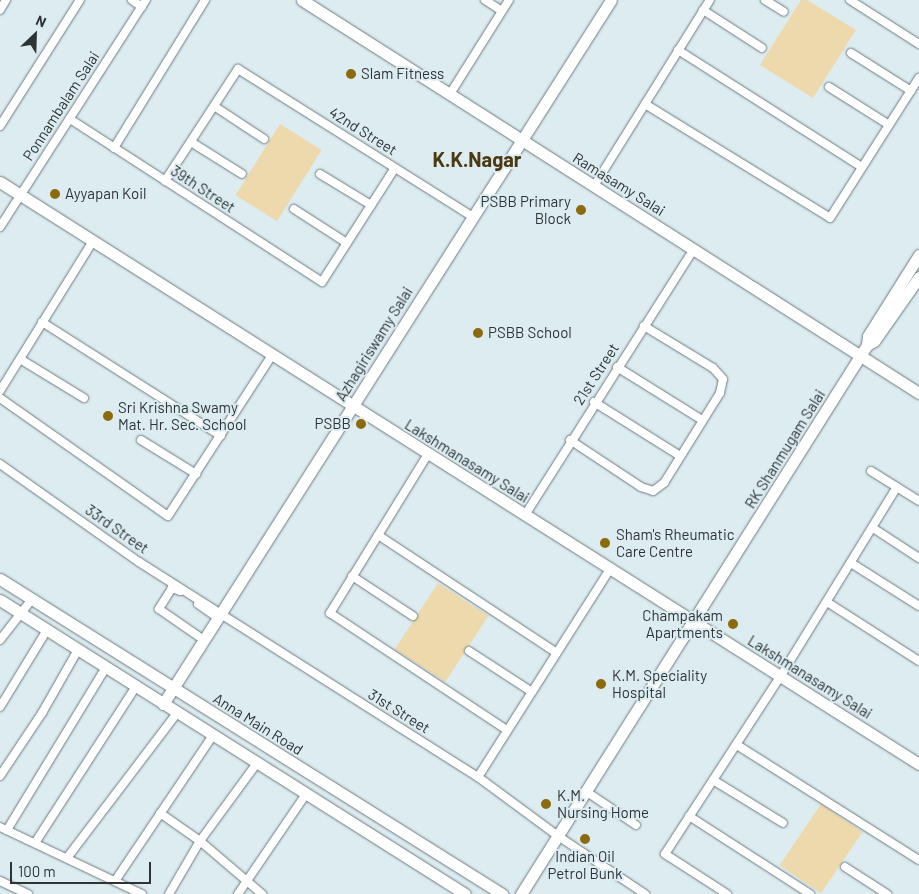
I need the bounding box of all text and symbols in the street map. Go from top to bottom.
north arrow [10,10,60,60]
text: N [34,11,49,30]
street label: Ponnambalam Salai [19,48,103,164]
place label: Slam Fitness [361,65,444,83]
marker: Slam Fitness [345,68,357,80]
street label: 42nd Street [326,103,400,159]
district label: K.K.Nagar [432,147,522,171]
street label: Ramasamy Salai [570,148,668,220]
street label: 39th Street [167,162,239,216]
place label: Ayyapan Koil [65,185,146,203]
marker: Ayyapan Koil [49,188,61,200]
place label: PSBB Primary Block [481,192,571,227]
marker: PSBB Primary Block [575,204,587,216]
street label: Azhagiriswamy Salai [332,284,416,404]
place label: PSBB School [488,324,572,342]
marker: PSBB School [472,327,484,339]
street label: 21st Street [569,340,623,408]
street label: RK Shanmugam Salai [741,386,829,512]
place label: Sri Krishna Swamy Mat. Hr. Sec. School [118,398,247,433]
marker: Sri Krishna Swamy Mat. Hr. Sec. School [102,410,114,422]
place label: PSBB [315,415,351,433]
street label: Lakshmanasamy Salai [402,415,532,507]
marker: PSBB [355,418,367,430]
street label: 33rd Street [82,501,152,557]
place label: Sham's Rheumatic Care Centre [616,525,735,560]
marker: Sham's Rheumatic Care Centre [598,536,612,550]
place label: Champakam Apartments [642,606,723,641]
marker: Champakam Apartments [727,618,739,630]
street label: Lakshmanasamy Salai [745,631,875,723]
place label: K.M. Speciality Hospital [612,666,707,701]
marker: K.M. Speciality Hospital [594,677,608,691]
street label: 31st Street [365,685,433,737]
street label: Anna Main Road [210,689,306,759]
place label: K.M. Nursing Home [557,786,649,821]
marker: K.M. Nursing Home [539,797,553,811]
marker: Indian Oil Petrol Bunk [579,833,591,845]
place label: Indian Oil Petrol Bunk [548,847,622,882]
scale bar [12,852,154,884]
text: 100 m [18,862,56,880]

